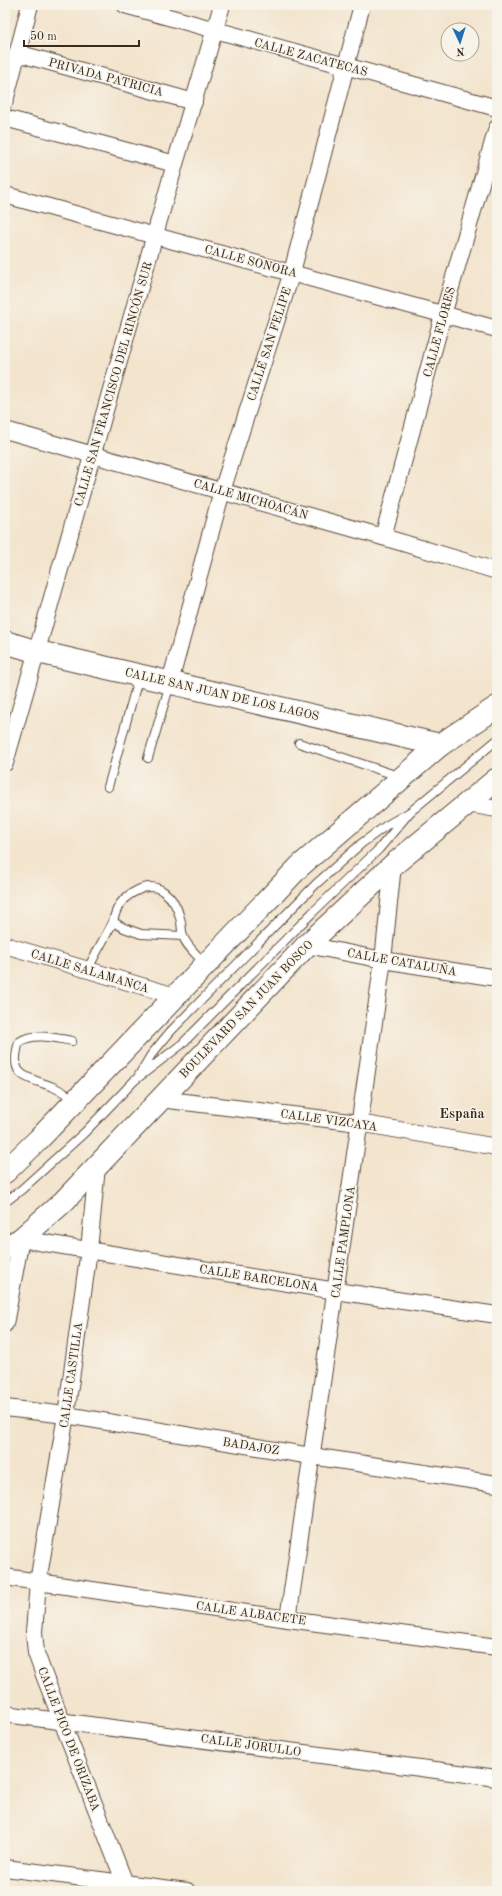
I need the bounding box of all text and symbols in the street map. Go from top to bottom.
scale bar [24,22,139,48]
north arrow [440,22,480,62]
text: 50 m [30,30,57,43]
street label: CALLE ZACATECAS [253,37,369,79]
text: N [455,45,465,56]
street label: PRIVADA PATRICIA [47,57,165,99]
street label: CALLE SONORA [203,244,298,280]
street label: CALLE SAN FRANCISCO DEL RINCÓN SUR [69,259,155,508]
street label: CALLE SAN FELIPE [246,286,294,403]
street label: CALLE FLORES [422,286,458,379]
street label: CALLE MICHOACÁN [192,475,310,522]
street label: CALLE SAN JUAN DE LOS LAGOS [123,667,320,723]
street label: BOULEVARD SAN JUAN BOSCO [178,939,316,1081]
street label: CALLE CATALUÑA [346,944,458,979]
street label: CALLE SALAMANCA [29,948,150,996]
district label: España [439,1107,485,1121]
street label: CALLE VIZCAYA [280,1108,378,1134]
street label: CALLE PAMPLONA [330,1185,358,1299]
street label: CALLE BARCELONA [198,1264,319,1294]
street label: CALLE CASTILLA [59,1321,85,1429]
street label: BADAJOZ [222,1437,280,1457]
street label: CALLE ALBACETE [195,1600,307,1628]
street label: CALLE PICO DE ORIZABA [35,1665,101,1813]
street label: CALLE JORULLO [200,1733,302,1759]

